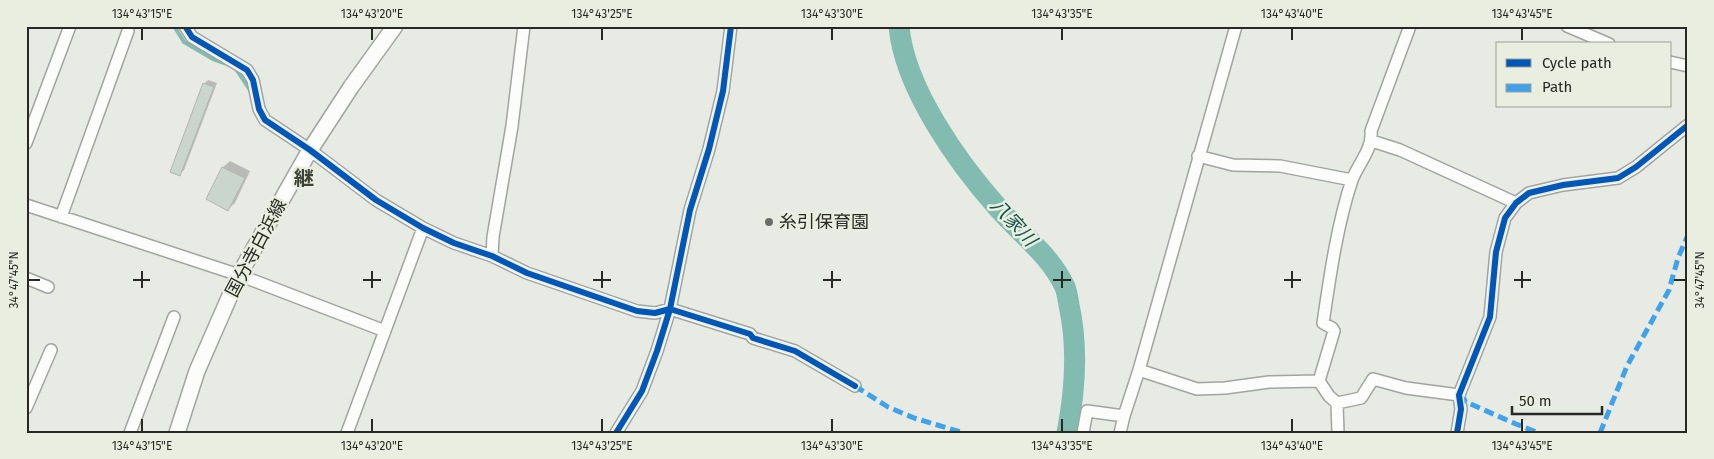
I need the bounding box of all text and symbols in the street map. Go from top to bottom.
text: 134°43'15"E [112,7,172,21]
text: 134°43'20"E [341,7,403,21]
text: 134°43'25"E [571,7,633,21]
text: 134°43'30"E [801,7,863,21]
text: 134°43'35"E [1031,7,1093,21]
text: 134°43'40"E [1261,7,1323,21]
text: 134°43'45"E [1491,7,1553,21]
legend [1496,42,1672,108]
text: Cycle path [1542,54,1612,72]
text: Path [1542,78,1572,96]
district label: 継 [294,166,314,190]
water label: 八家川 [986,194,1043,252]
street label: 国分寺白浜線 [221,195,291,301]
place label: 糸引保育園 [779,211,869,233]
marker: 糸引保育園 [763,216,775,228]
text: 34°47'45"N [7,251,21,309]
text: 34°47'45"N [1693,251,1707,309]
scale bar [1512,384,1602,416]
text: 50 m [1519,392,1552,410]
text: 134°43'15"E [112,439,172,453]
text: 134°43'20"E [341,439,403,453]
text: 134°43'25"E [571,439,633,453]
text: 134°43'30"E [801,439,863,453]
text: 134°43'35"E [1031,439,1093,453]
text: 134°43'40"E [1261,439,1323,453]
text: 134°43'45"E [1491,439,1553,453]

